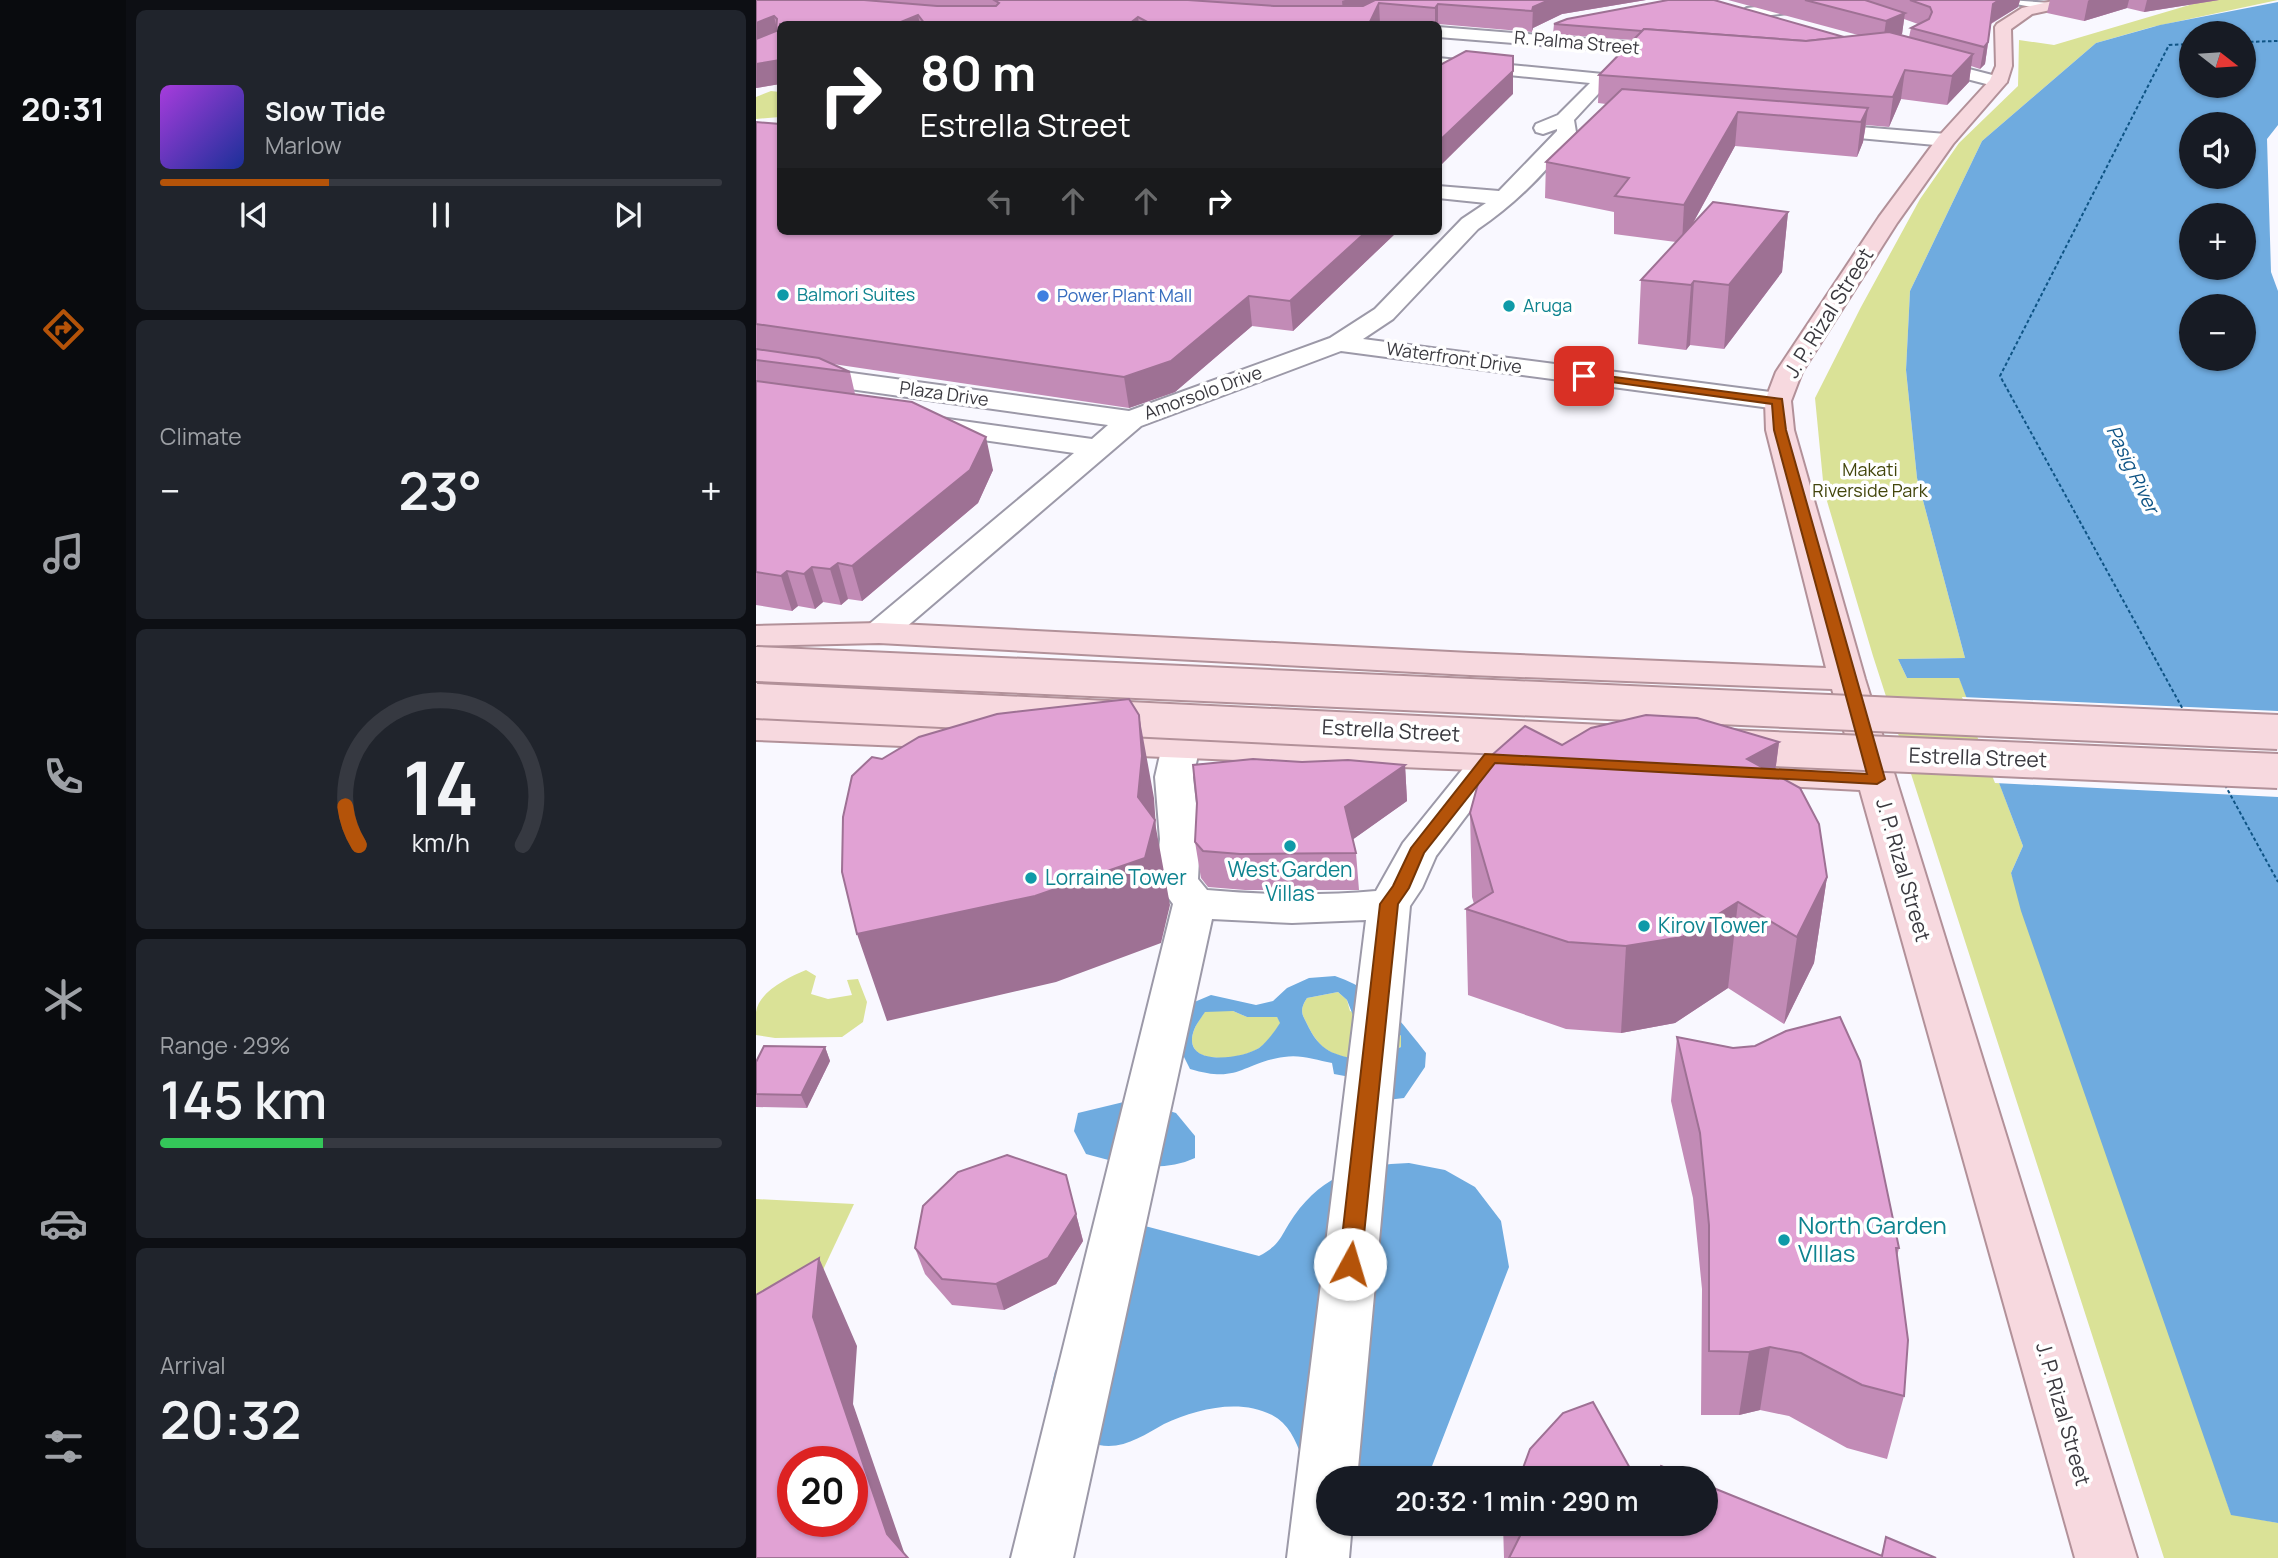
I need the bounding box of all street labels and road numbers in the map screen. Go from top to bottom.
street label: R. Palma Street [1513,25,1641,59]
street label: J. P. Rizal Street [1777,242,1879,383]
street label: Waterfront Drive [1385,336,1524,378]
street label: Amorsolo Drive [1140,360,1265,425]
street label: Plaza Drive [898,375,990,411]
street label: Estrella Street [1321,712,1461,748]
street label: Estrella Street [1908,741,2048,773]
street label: J. P. Rizal Street [1870,795,1938,945]
street label: J. P. Rizal Street [2030,1339,2098,1489]

